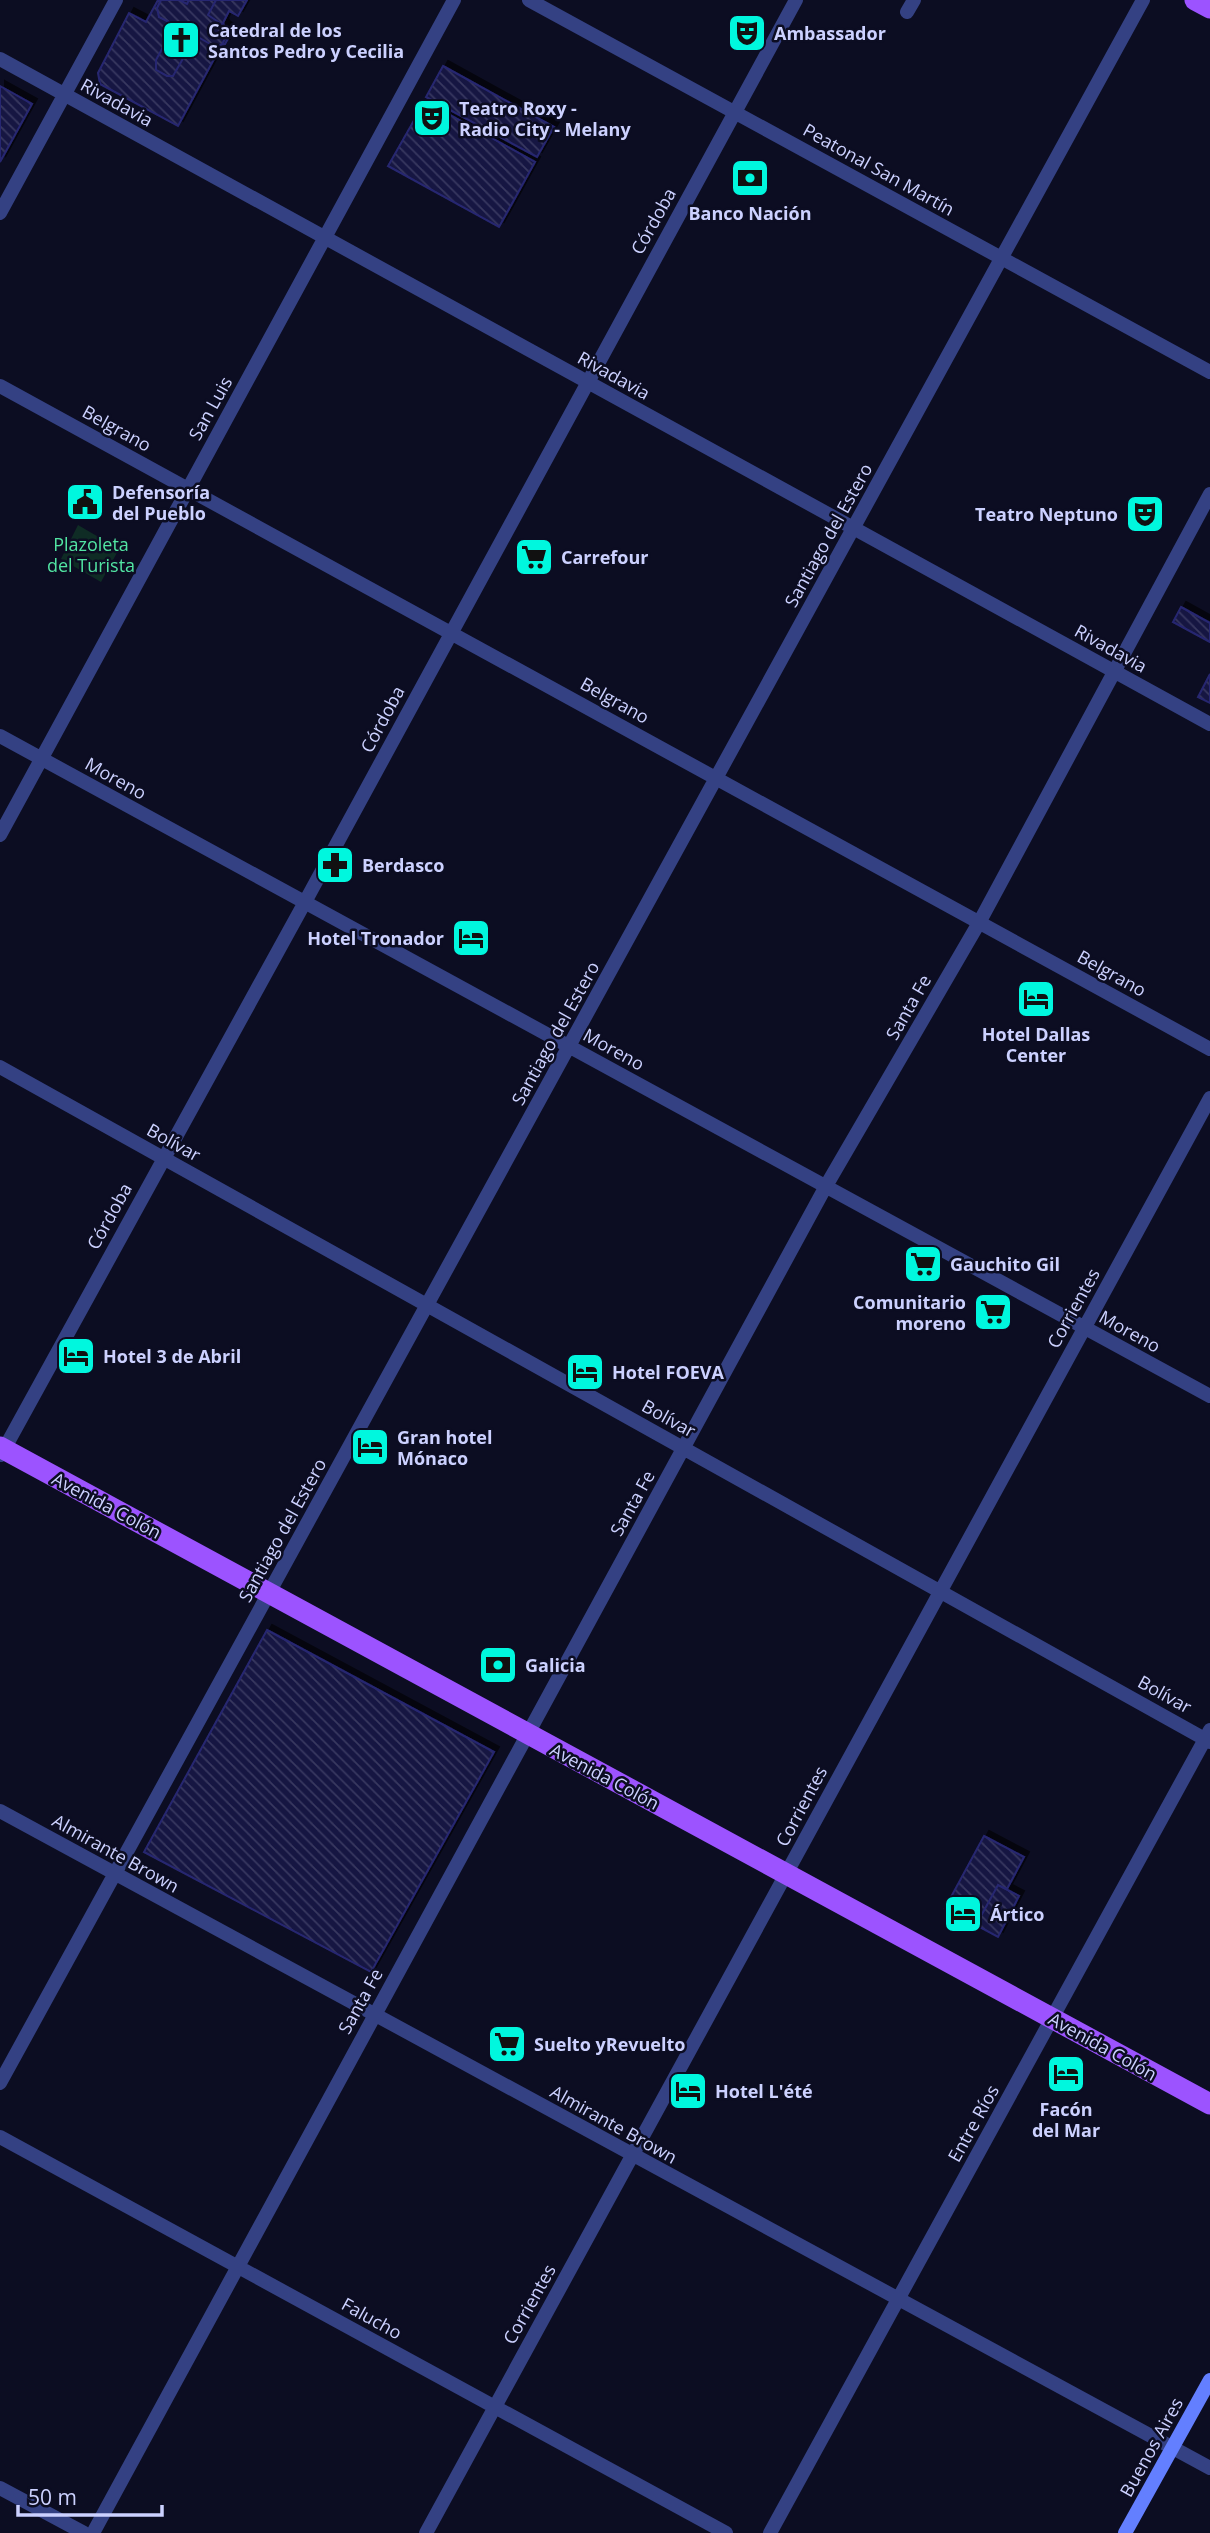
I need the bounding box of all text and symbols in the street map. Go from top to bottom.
theatre icon: Ambassador [726,12,768,54]
place label: Catedral de los Santos Pedro y Cecilia [208,18,404,63]
church icon: Catedral de los Santos Pedro y Cecilia [160,19,202,61]
place label: Ambassador [774,21,886,45]
street label: Rivadavia [77,72,157,132]
place label: Teatro Roxy - Radio City - Melany [459,96,631,141]
theatre icon: Teatro Roxy - Radio City - Melany [411,97,453,139]
street label: Peatonal San Martín [799,117,959,221]
bank icon: Banco Nación [729,157,771,199]
street label: Córdoba [625,184,681,258]
place label: Banco Nación [688,201,812,225]
street label: Rivadavia [574,345,654,405]
street label: San Luis [183,372,237,444]
street label: Belgrano [78,399,156,457]
street label: Santiago del Estero [779,459,877,611]
place label: Defensoría del Pueblo [112,480,210,525]
public building icon: Defensoría del Pueblo [64,481,106,523]
theatre icon: Teatro Neptuno [1124,493,1166,535]
place label: Teatro Neptuno [975,502,1118,526]
park label: Plazoleta del Turista [47,532,135,577]
supermarket icon: Carrefour [513,536,555,578]
place label: Carrefour [561,545,648,569]
street label: Rivadavia [1071,618,1151,678]
street label: Belgrano [576,671,654,729]
street label: Córdoba [354,681,410,757]
street label: Moreno [81,751,151,805]
pharmacy icon: Berdasco [314,844,356,886]
place label: Berdasco [362,853,445,877]
hotel icon: Hotel Tronador [450,917,492,959]
place label: Hotel Tronador [307,926,444,950]
street label: Belgrano [1073,944,1151,1002]
street label: Santiago del Estero [506,957,604,1109]
street label: Santa Fe [880,970,936,1044]
hotel icon: Hotel Dallas Center [1015,978,1057,1020]
street label: Moreno [579,1022,649,1076]
place label: Hotel Dallas Center [982,1022,1090,1067]
street label: Bolívar [143,1117,206,1167]
street label: Córdoba [81,1179,137,1253]
supermarket icon: Gauchito Gil [902,1243,944,1285]
place label: Gauchito Gil [950,1252,1060,1276]
street label: Corrientes [1041,1264,1105,1352]
place label: Comunitario moreno [853,1290,966,1335]
supermarket icon: Comunitario moreno [972,1291,1014,1333]
street label: Moreno [1095,1304,1165,1358]
hotel icon: Hotel 3 de Abril [55,1335,97,1377]
place label: Hotel 3 de Abril [103,1344,241,1368]
hotel icon: Hotel FOEVA [564,1351,606,1393]
place label: Hotel FOEVA [612,1360,725,1384]
street label: Bolívar [638,1393,701,1443]
place label: Gran hotel Mónaco [397,1425,493,1470]
hotel icon: Gran hotel Mónaco [349,1426,391,1468]
street label: Santiago del Estero [233,1454,331,1606]
street label: Avenida Colón [48,1466,166,1544]
street label: Santa Fe [604,1466,660,1540]
bank icon: Galicia [477,1644,519,1686]
place label: Galicia [525,1653,586,1677]
street label: Bolívar [1134,1669,1197,1719]
street label: Avenida Colón [546,1737,664,1815]
street label: Corrientes [770,1762,832,1850]
street label: Almirante Brown [48,1808,184,1898]
hotel icon: Ártico [942,1893,984,1935]
place label: Ártico [990,1902,1044,1926]
street label: Santa Fe [332,1964,388,2038]
street label: Avenida Colón [1045,2006,1161,2086]
supermarket icon: Suelto yRevuelto [486,2023,528,2065]
place label: Suelto yRevuelto [534,2032,685,2056]
hotel icon: Facón del Mar [1045,2053,1087,2095]
hotel icon: Hotel L'été [667,2070,709,2112]
street label: Almirante Brown [546,2079,682,2169]
place label: Hotel L'été [715,2079,813,2103]
street label: Entre Ríos [942,2080,1004,2166]
place label: Facón del Mar [1032,2097,1100,2142]
street label: Corrientes [497,2260,561,2348]
street label: Falucho [338,2292,406,2344]
street label: Buenos Aires [1114,2393,1188,2501]
scale bar [18,2474,161,2518]
text: 50 m [28,2483,77,2511]

